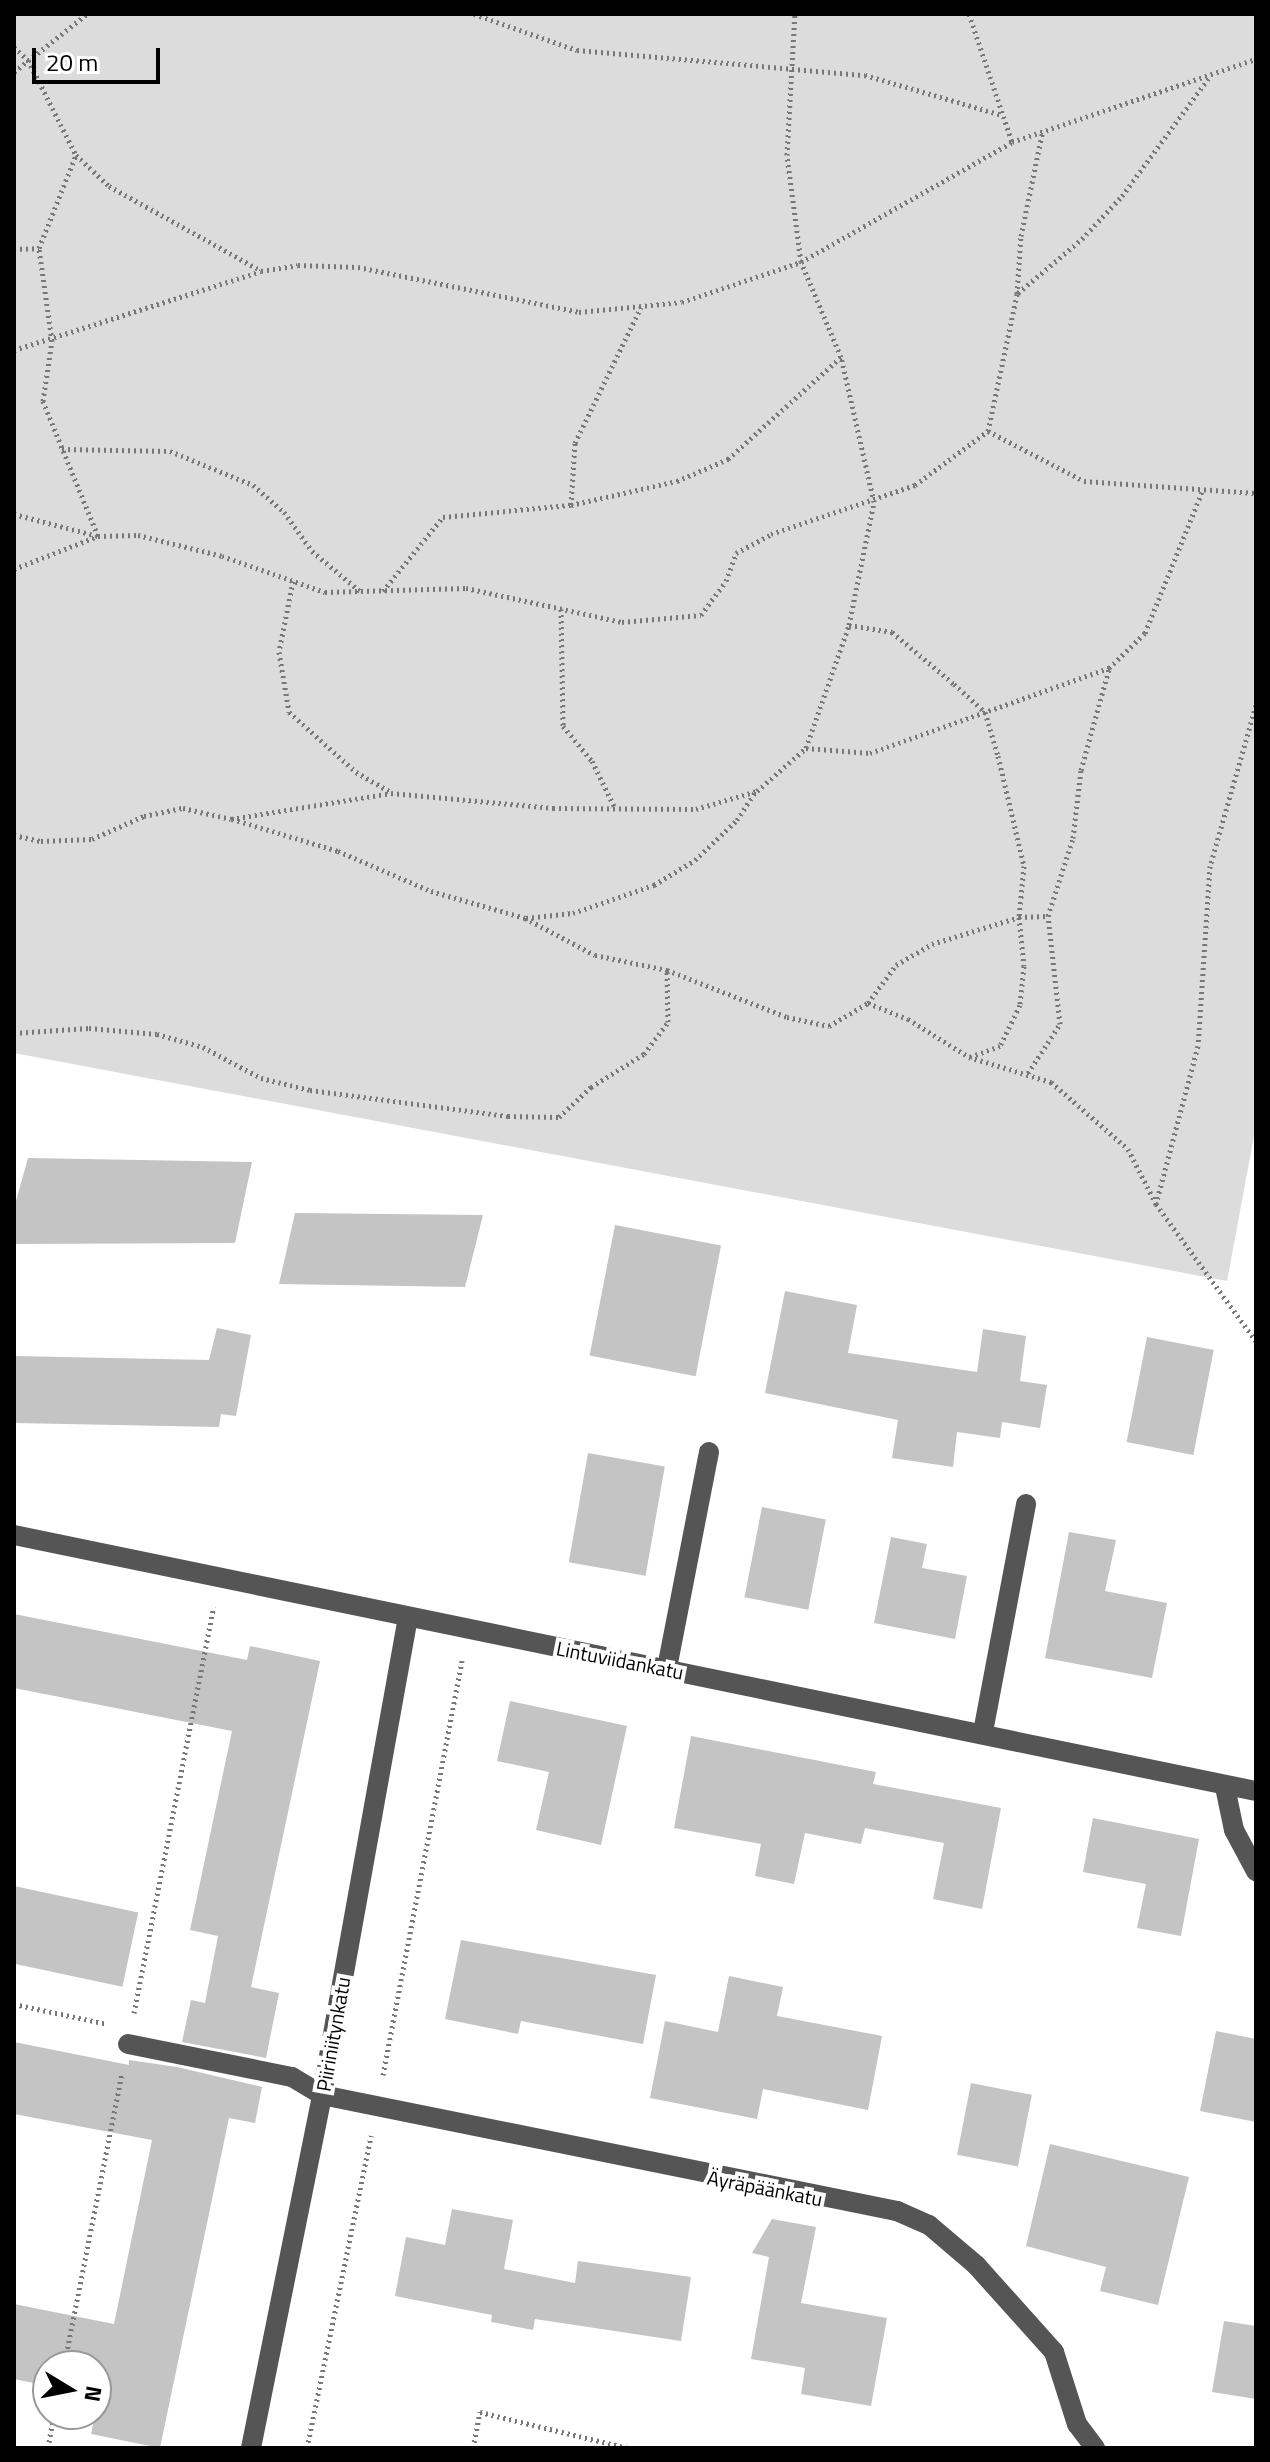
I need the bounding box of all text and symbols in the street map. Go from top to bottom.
scale bar [36,32,164,82]
text: 20 m [46,44,98,80]
street label: Lintuviidankatu [554,1636,686,1684]
street label: Piiriniitynkatu [311,1975,355,2093]
street label: Äyräpäänkatu [705,2165,825,2211]
north arrow [32,2350,112,2430]
text: N [76,2383,112,2404]

